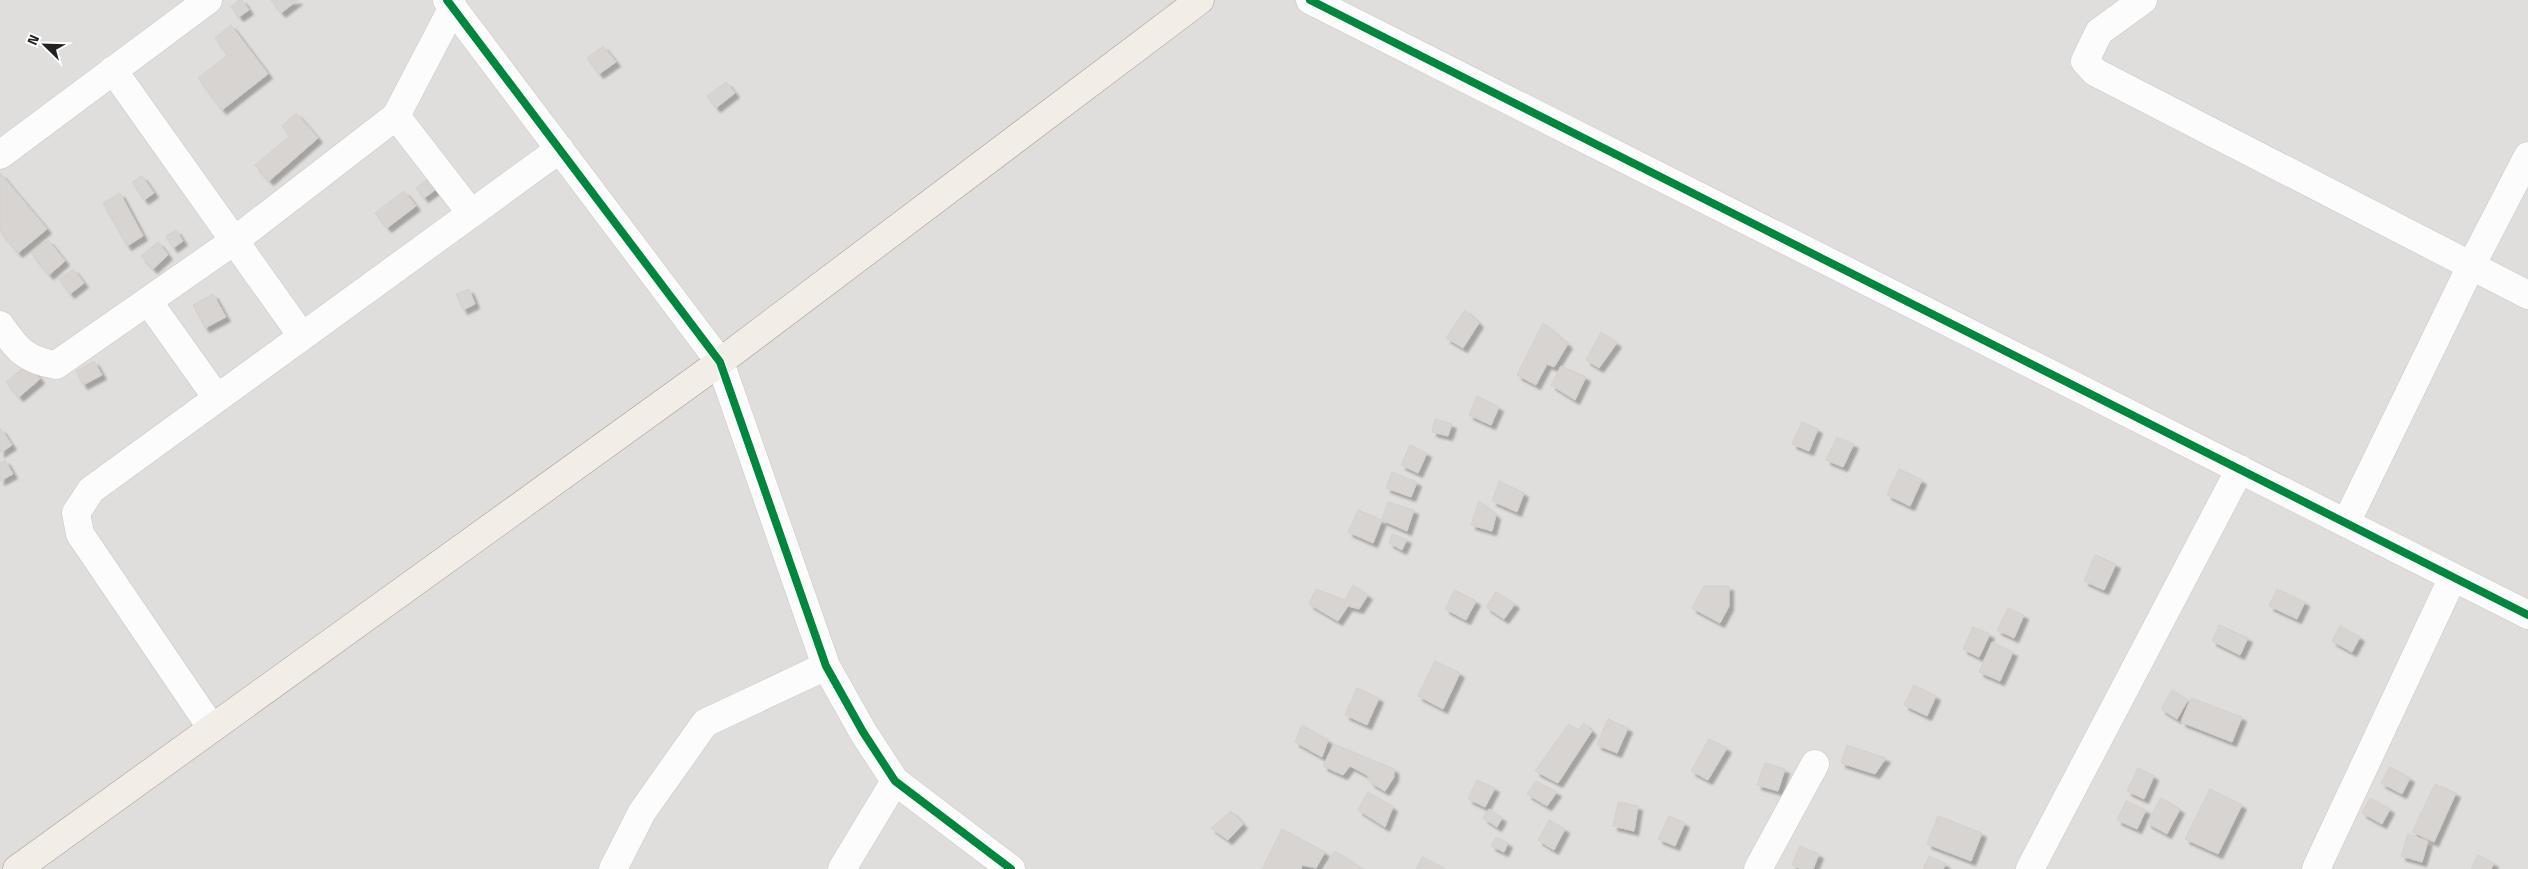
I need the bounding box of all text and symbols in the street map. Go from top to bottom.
north arrow [20,20,70,70]
text: N [21,31,44,48]

